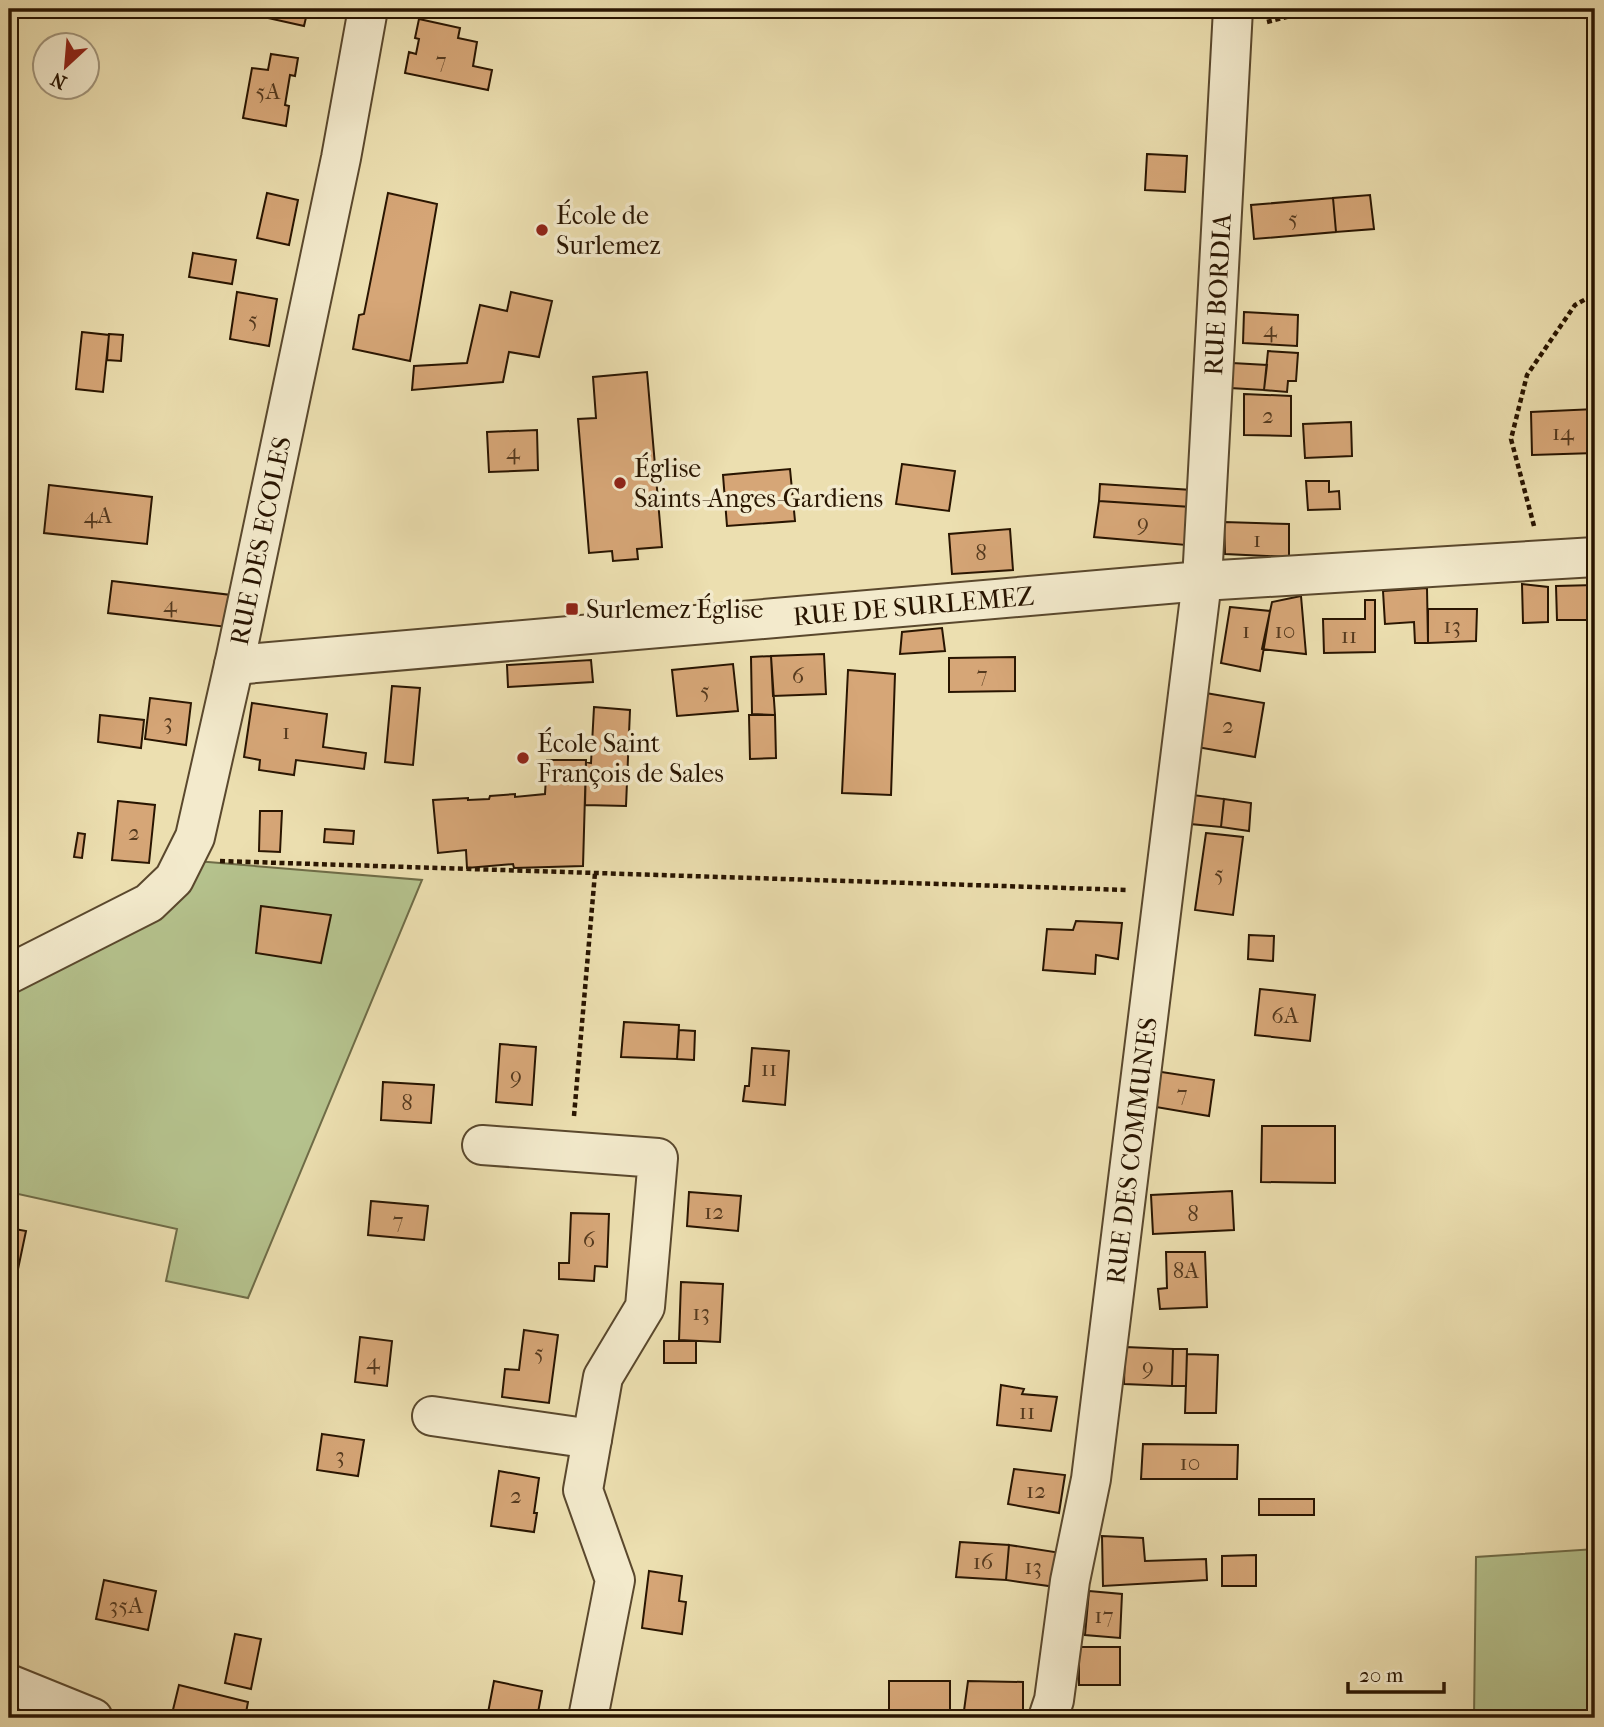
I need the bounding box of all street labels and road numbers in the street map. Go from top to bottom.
street label: RUE BORDIA [1198,211,1237,376]
street label: RUE DES ECOLES [223,433,297,648]
street label: RUE DE SURLEMEZ [792,580,1035,632]
street label: RUE DES COMMUNES [1100,1015,1163,1286]

